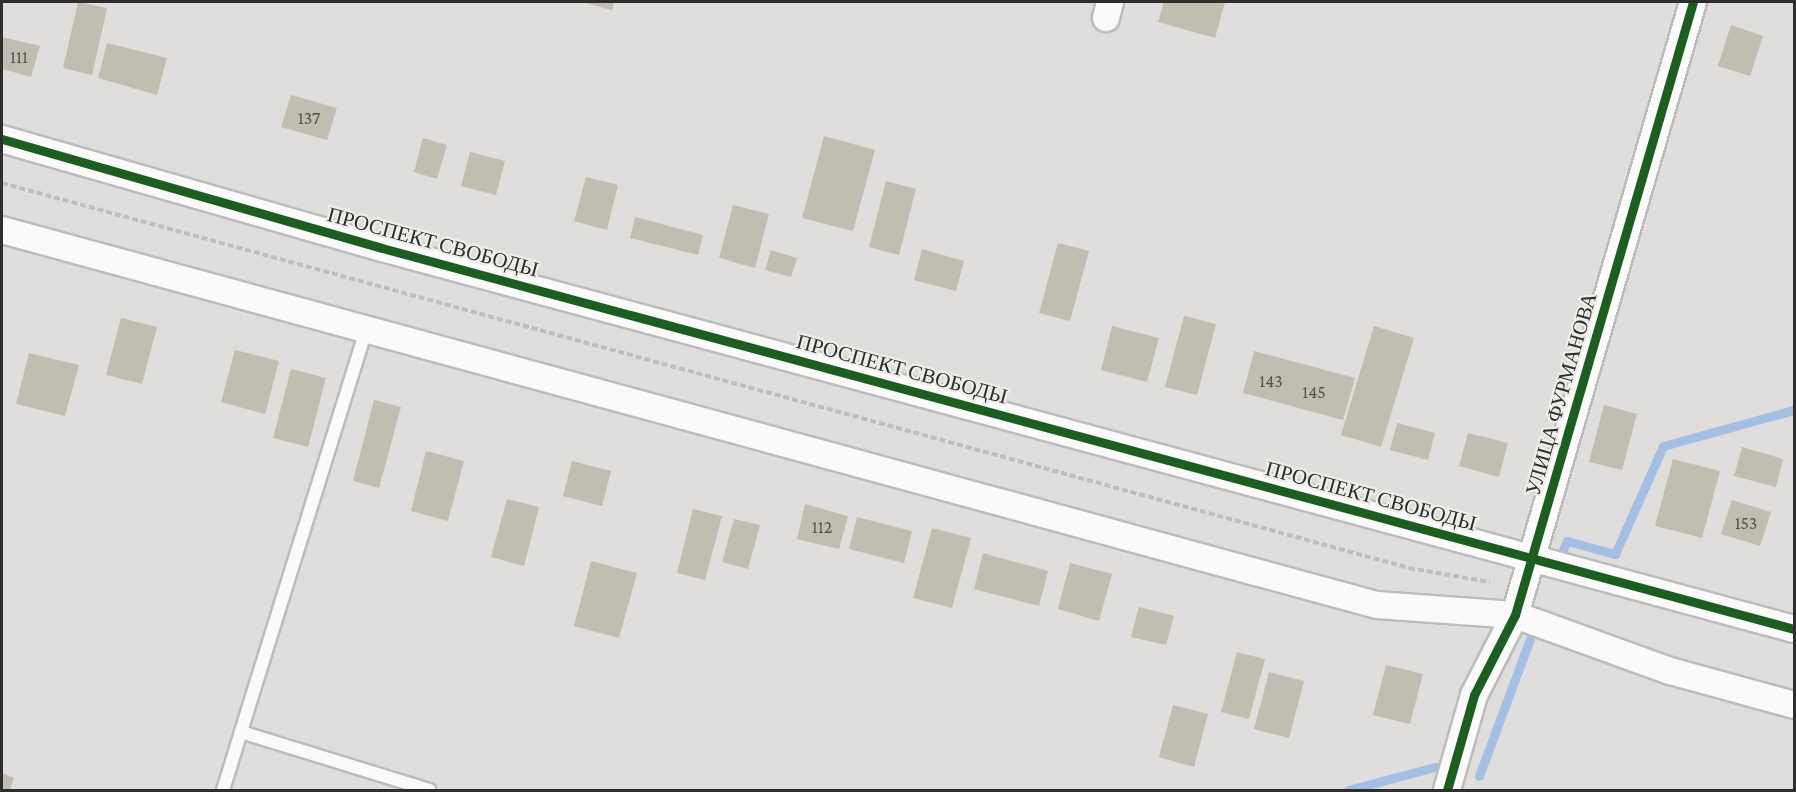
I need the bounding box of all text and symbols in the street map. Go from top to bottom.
house number: 111 [10,46,28,68]
house number: 137 [298,107,320,129]
street label: ПРОСПЕКТ СВОБОДЫ [325,202,541,282]
street label: УЛИЦА ФУРМАНОВА [1520,290,1602,498]
street label: ПРОСПЕКТ СВОБОДЫ [794,329,1010,409]
house number: 143 [1259,370,1283,392]
house number: 145 [1302,381,1326,403]
street label: ПРОСПЕКТ СВОБОДЫ [1263,456,1479,536]
house number: 153 [1735,512,1757,534]
house number: 112 [812,516,832,538]

